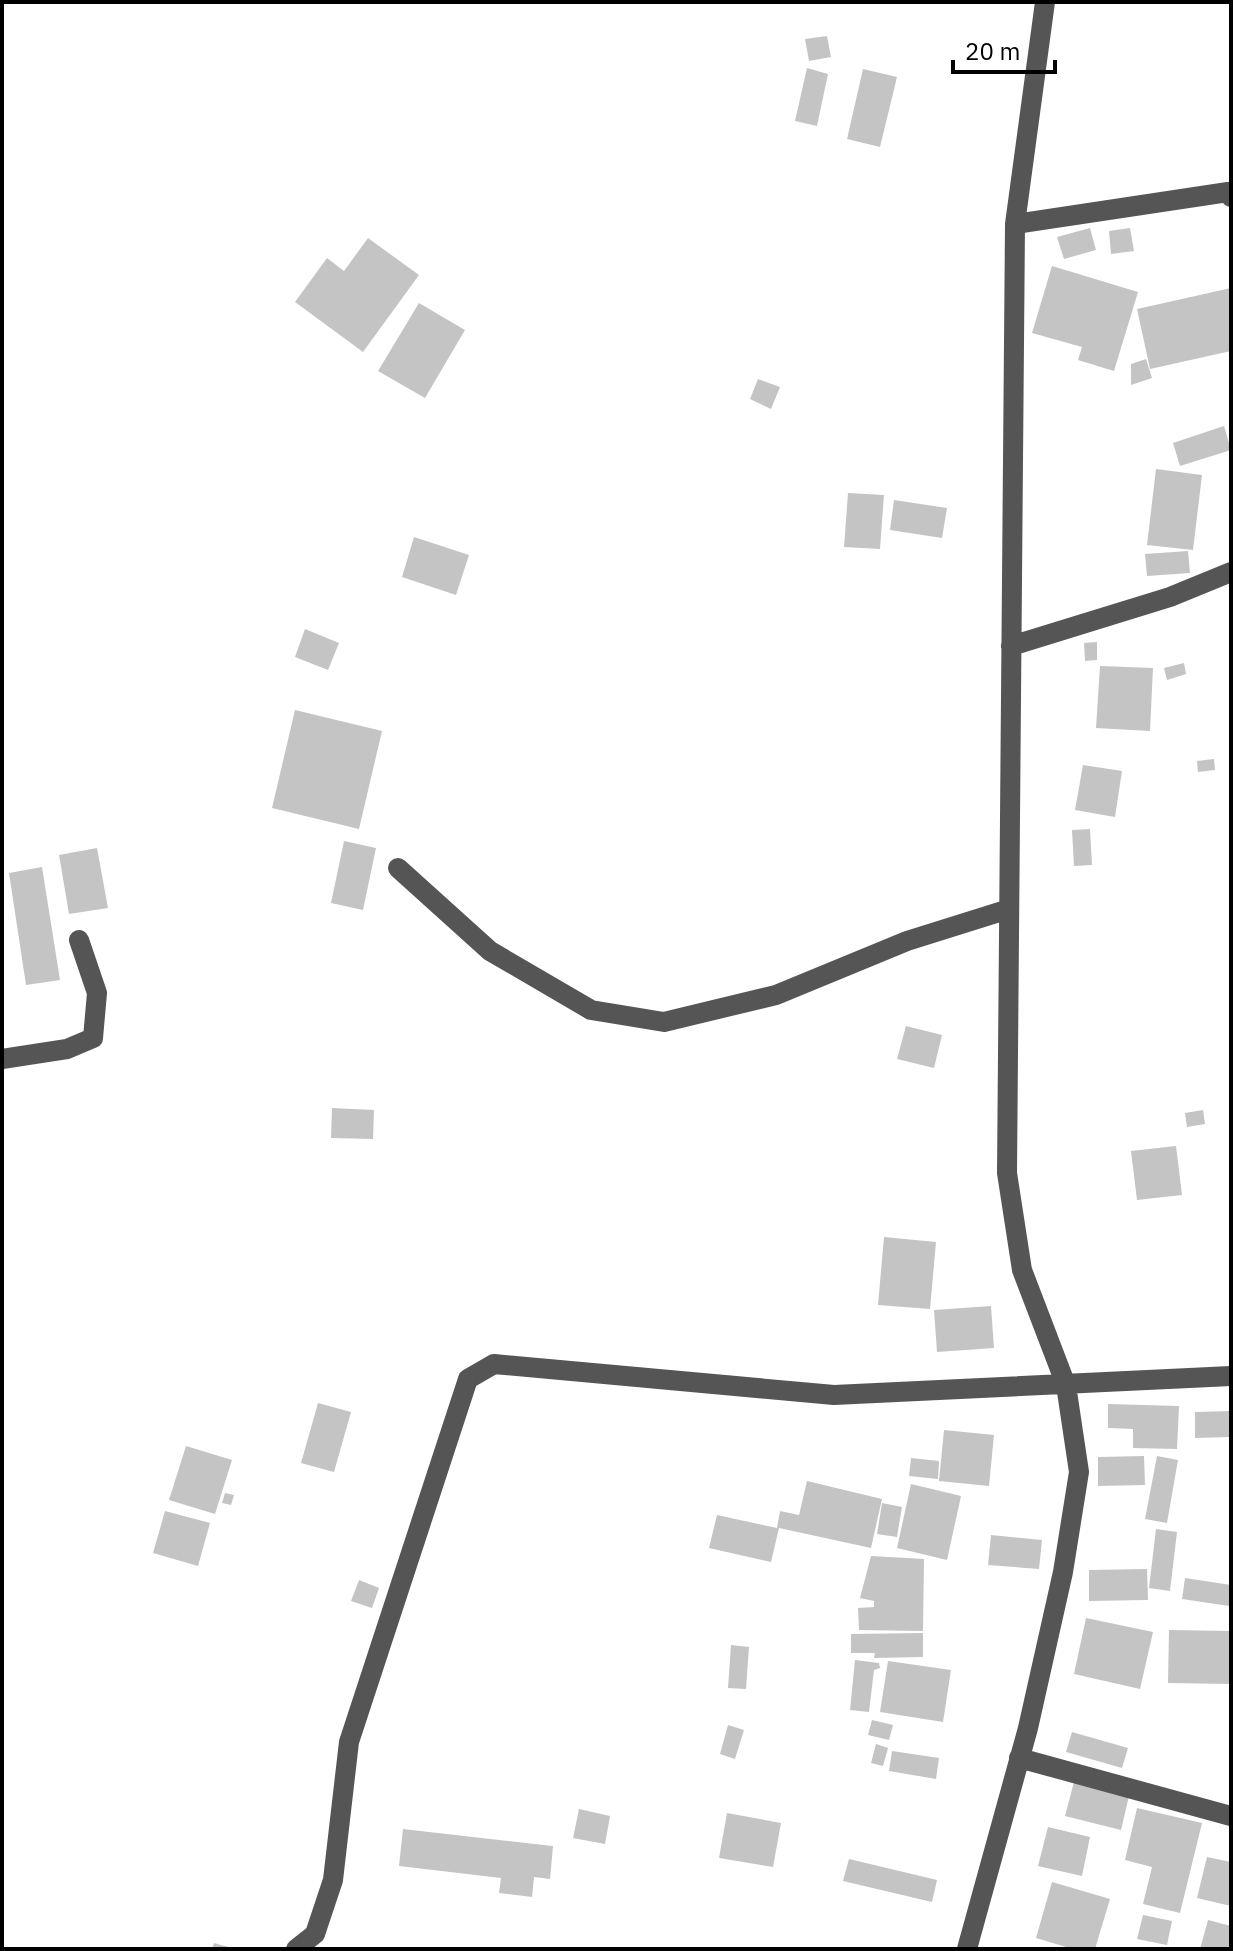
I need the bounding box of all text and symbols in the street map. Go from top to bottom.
scale bar [953,24,1055,74]
text: 20 m [965,35,1020,67]

